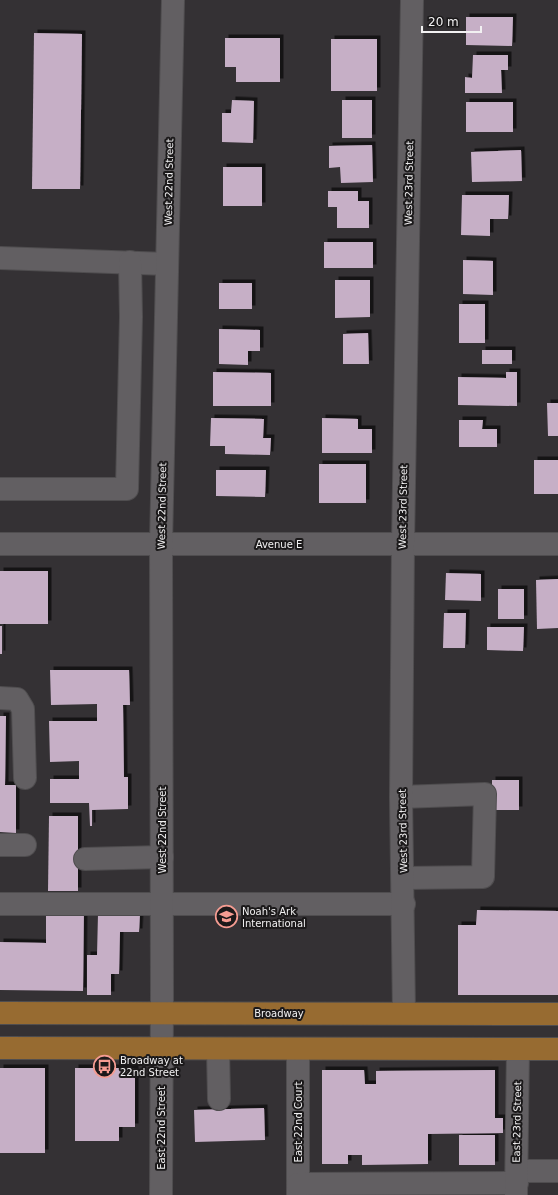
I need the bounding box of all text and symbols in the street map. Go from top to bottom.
scale bar [422,8,481,34]
text: 20 m [428,15,459,29]
street label: West 22nd Street [163,138,175,225]
street label: West 23rd Street [403,141,415,225]
street label: West 22nd Street [156,462,168,549]
street label: West 23rd Street [397,465,409,549]
street label: Avenue E [256,539,302,550]
street label: West 22nd Street [157,787,168,873]
street label: West 23rd Street [397,789,409,873]
school or university icon: Noah's Ark International [213,904,239,930]
place label: Noah's Ark International [242,906,306,929]
street label: Broadway [254,1008,304,1019]
bus stop icon: Broadway at 22nd Street [91,1053,117,1079]
place label: Broadway at 22nd Street [120,1055,183,1078]
street label: East 23rd Street [511,1081,523,1163]
street label: East 22nd Court [293,1082,304,1162]
street label: East 22nd Street [156,1086,167,1170]

